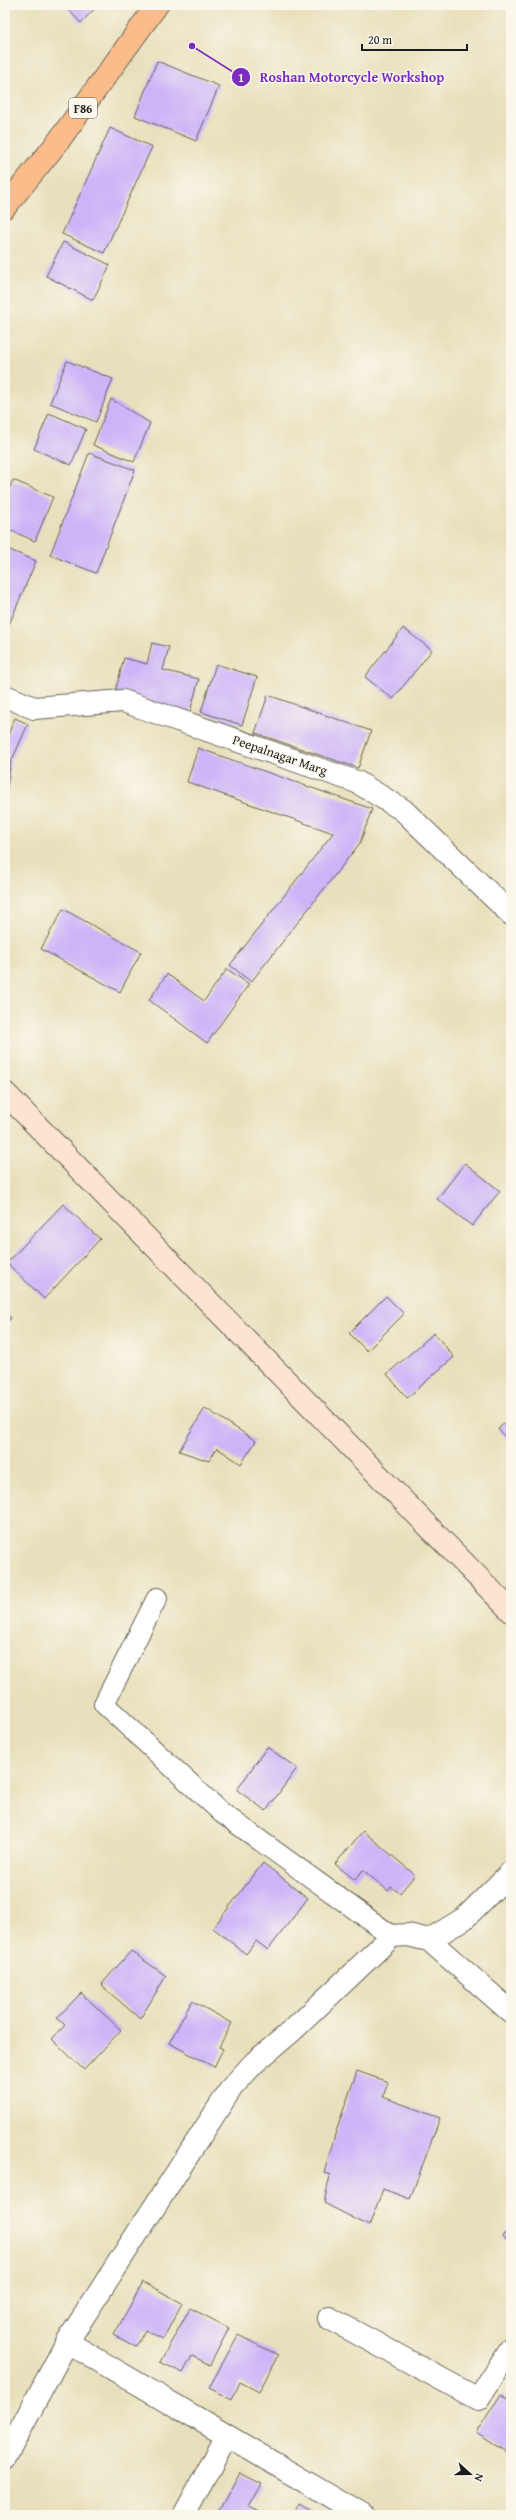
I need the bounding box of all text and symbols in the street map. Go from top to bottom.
scale bar [362,26,467,52]
text: 20 m [368,31,392,48]
callout: Roshan Motorcycle Workshop [231,64,452,90]
text: Roshan Motorcycle Workshop [260,67,444,87]
text: 1 [238,69,244,86]
road number: F86 [69,98,97,118]
street label: Peepalnagar Marg [230,730,330,780]
north arrow [450,2454,490,2494]
text: N [470,2471,488,2484]

